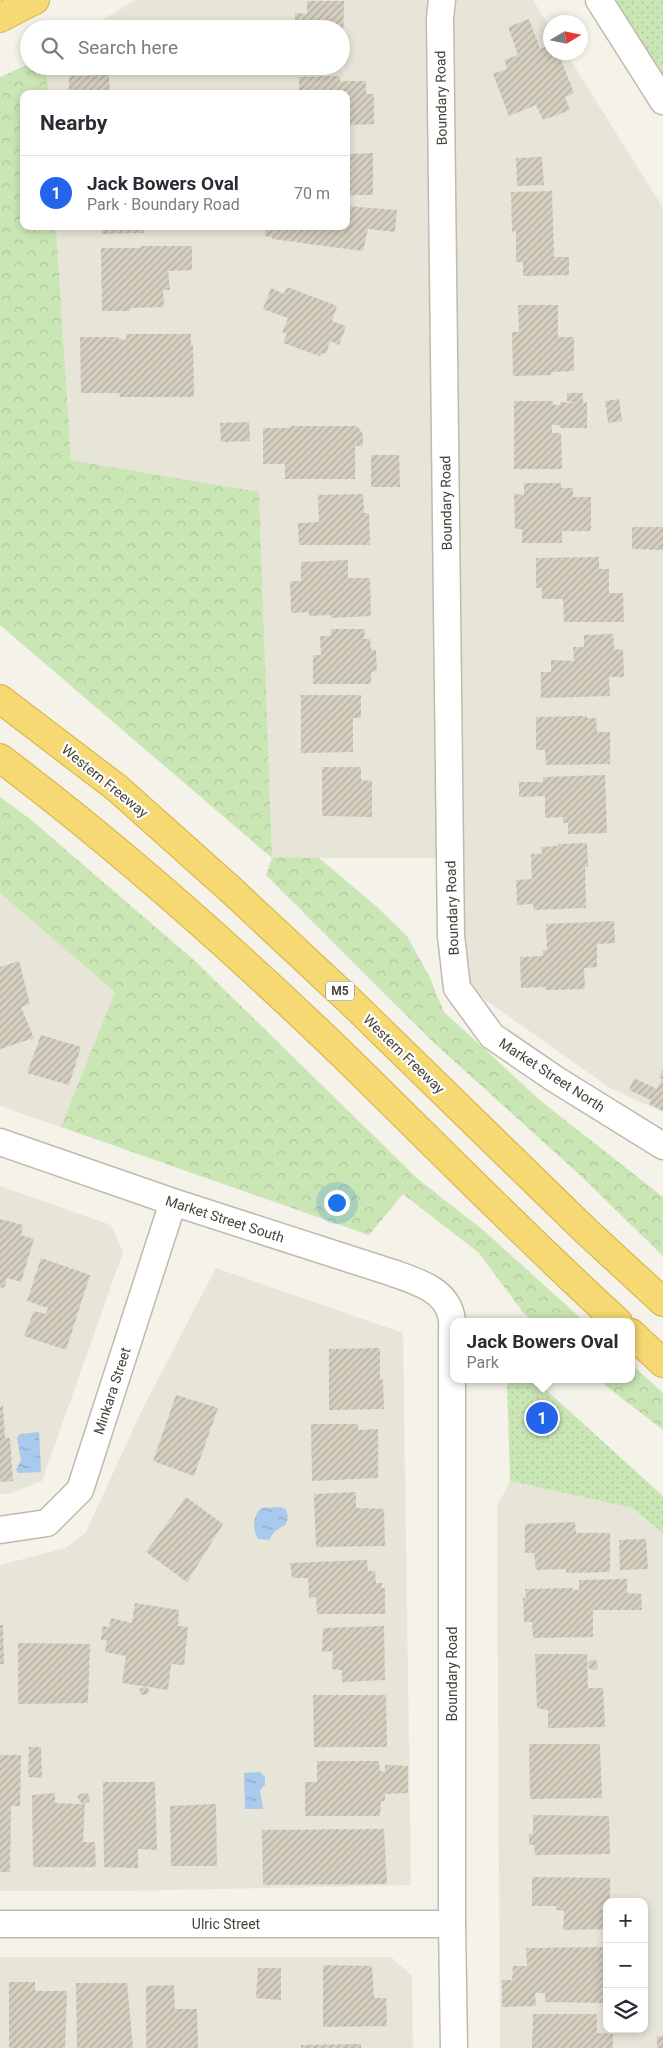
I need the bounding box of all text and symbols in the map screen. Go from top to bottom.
north arrow [543,15,588,60]
search box [20,20,350,75]
icon: search [38,34,66,62]
text: Search here [78,36,178,59]
street label: Boundary Road [432,50,450,146]
text: Nearby [40,111,107,135]
text: Jack Bowers Oval [87,172,239,195]
text: 1 [51,184,61,203]
text: 70 m [294,184,330,203]
text: Park · Boundary Road [87,195,240,214]
street label: Boundary Road [437,455,455,551]
street label: Western Freeway [59,741,152,821]
street label: Boundary Road [442,860,462,956]
road number: M5 [326,981,354,1000]
street label: Western Freeway [360,1011,448,1097]
street label: Market Street North [496,1035,608,1115]
your location [324,1190,350,1216]
street label: Market Street South [164,1192,286,1246]
popup [450,1318,635,1383]
text: Jack Bowers Oval [467,1330,618,1353]
street label: Minkara Street [90,1345,134,1437]
text: Park [467,1353,499,1372]
pin: 1 [526,1399,558,1437]
street label: Boundary Road [444,1627,460,1721]
map controls [603,1898,648,2033]
button: + [603,1898,648,1943]
street label: Ulric Street [192,1916,261,1932]
button: − [603,1943,648,1988]
button: layers [603,1988,648,2033]

